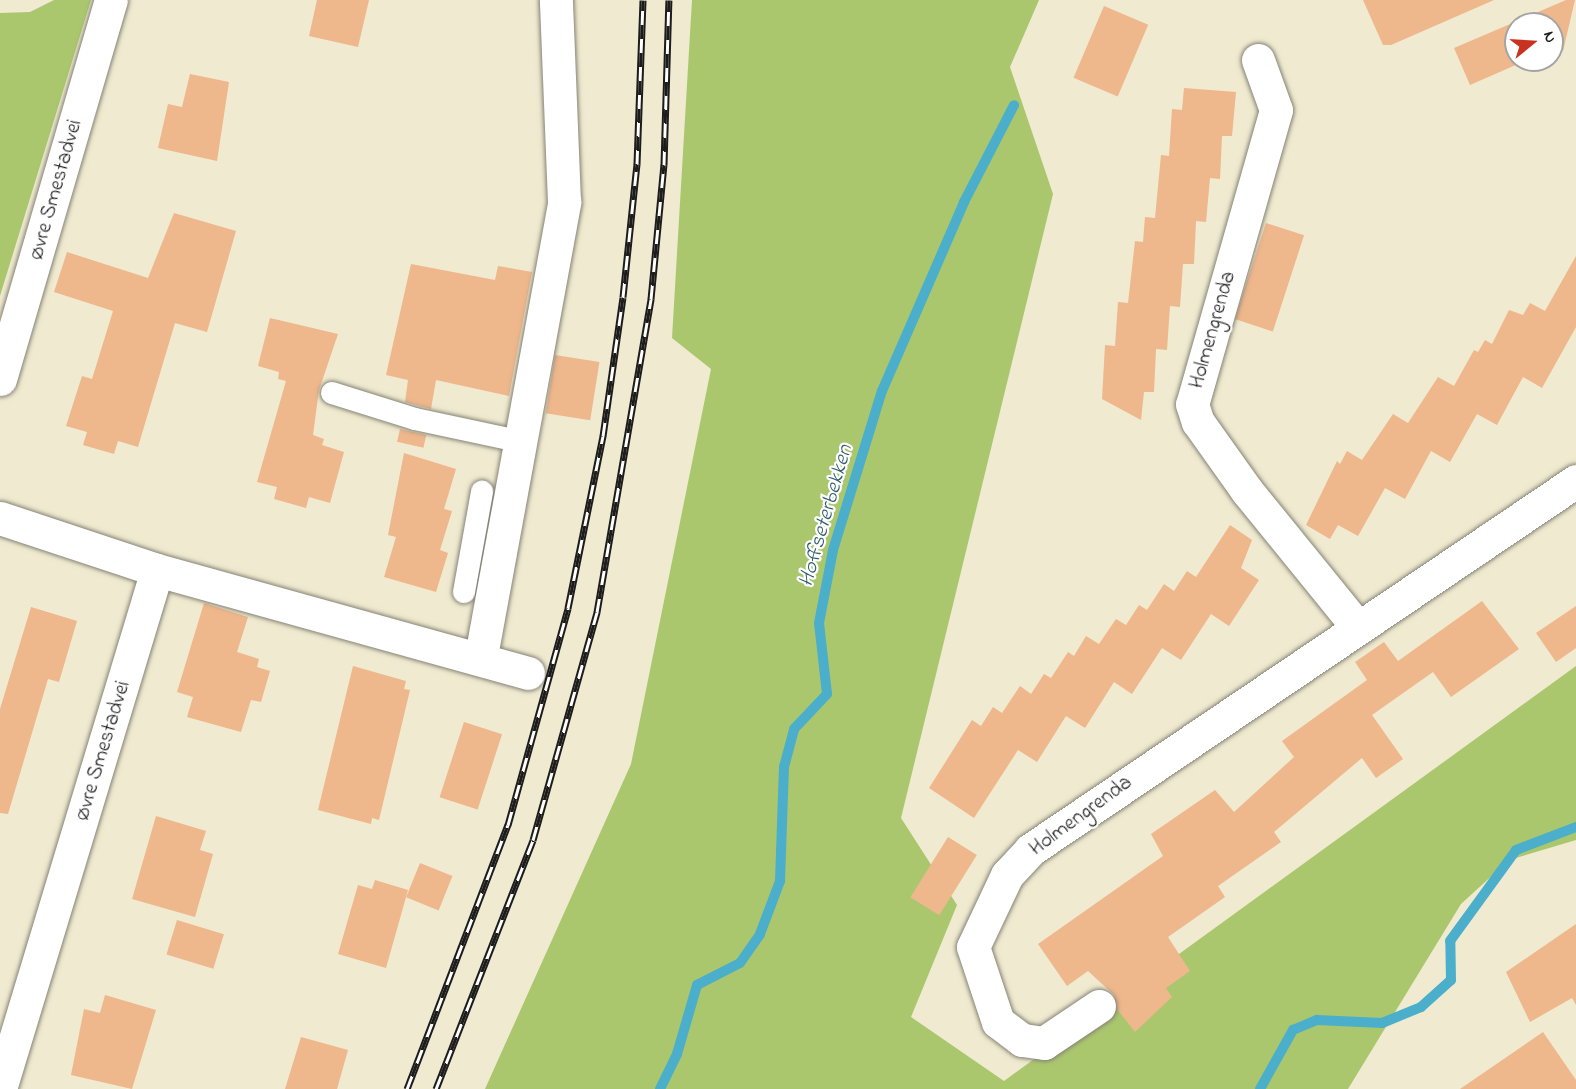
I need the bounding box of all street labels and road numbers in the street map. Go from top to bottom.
street label: Øvre Smestadvei [24,117,88,263]
street label: Holmengrenda [1184,268,1242,392]
street label: Øvre Smestadvei [70,678,136,824]
street label: Holmengrenda [1025,770,1137,862]

